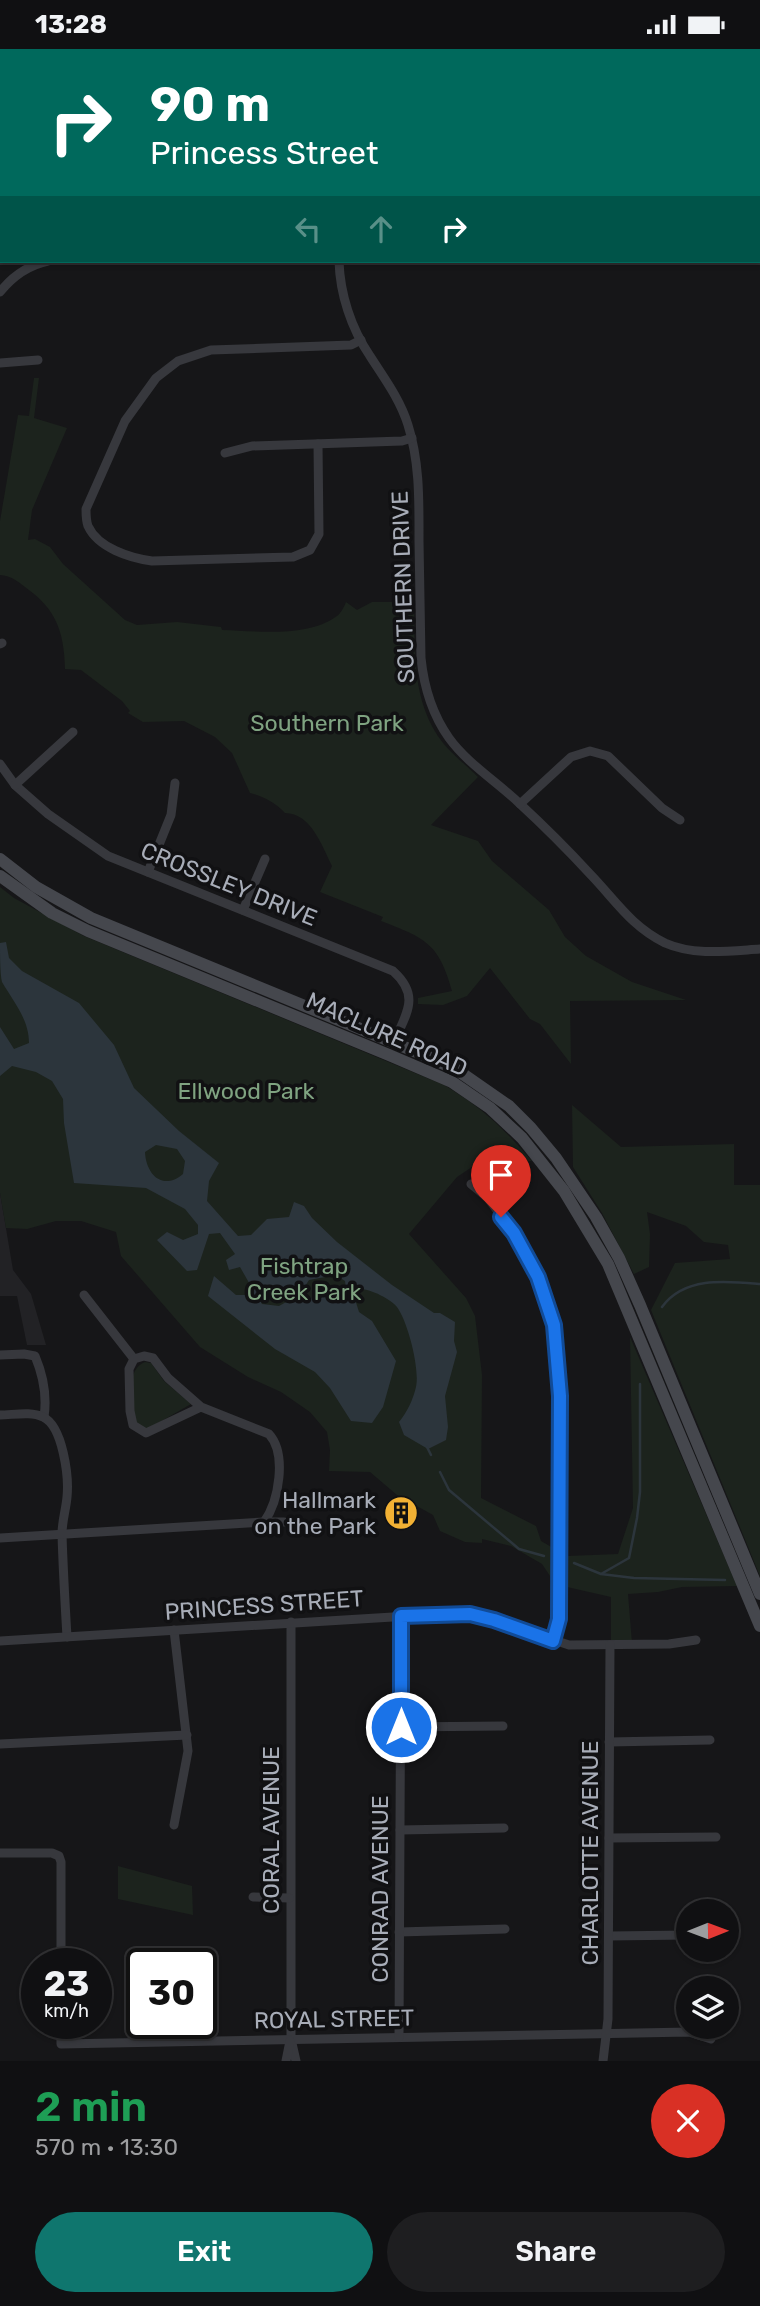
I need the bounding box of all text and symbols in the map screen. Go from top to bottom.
text: 13:28 [35,9,107,40]
text: 90 m [150,75,270,133]
icon: right [35,77,126,168]
text: Princess Street [150,134,378,172]
icon: left [289,210,327,248]
icon: ahead [362,210,400,248]
icon: right [435,210,473,248]
street label: SOUTHERN DRIVE [386,490,420,684]
park label: Southern Park [250,709,404,737]
street label: CROSSLEY DRIVE [137,836,321,932]
street label: MACLURE ROAD [302,986,472,1082]
park label: Ellwood Park [178,1077,315,1105]
pin [471,1145,531,1217]
icon: arrive [482,1156,520,1194]
park label: Fishtrap Creek Park [247,1252,361,1306]
place label: Hallmark on the Park [254,1486,376,1540]
building icon: Hallmark on the Park [382,1494,420,1532]
street label: PRINCESS STREET [164,1584,364,1626]
position arrow [364,1690,438,1764]
street label: CHARLOTTE AVENUE [576,1740,604,1966]
street label: CORAL AVENUE [257,1746,285,1914]
street label: CONRAD AVENUE [366,1795,394,1983]
north arrow [676,1899,738,1962]
map controls [676,1899,739,2039]
speed limit sign: 30 [126,1948,217,2039]
text: 23 [44,1963,89,2005]
button: layers [676,1976,739,2039]
text: km/h [44,2000,89,2022]
street label: ROYAL STREET [254,2004,414,2034]
text: 2 min [35,2082,147,2132]
button: close [651,2084,725,2158]
text: 570 m · 13:30 [35,2133,178,2161]
button: Exit [35,2212,373,2292]
button: Share [387,2212,725,2292]

